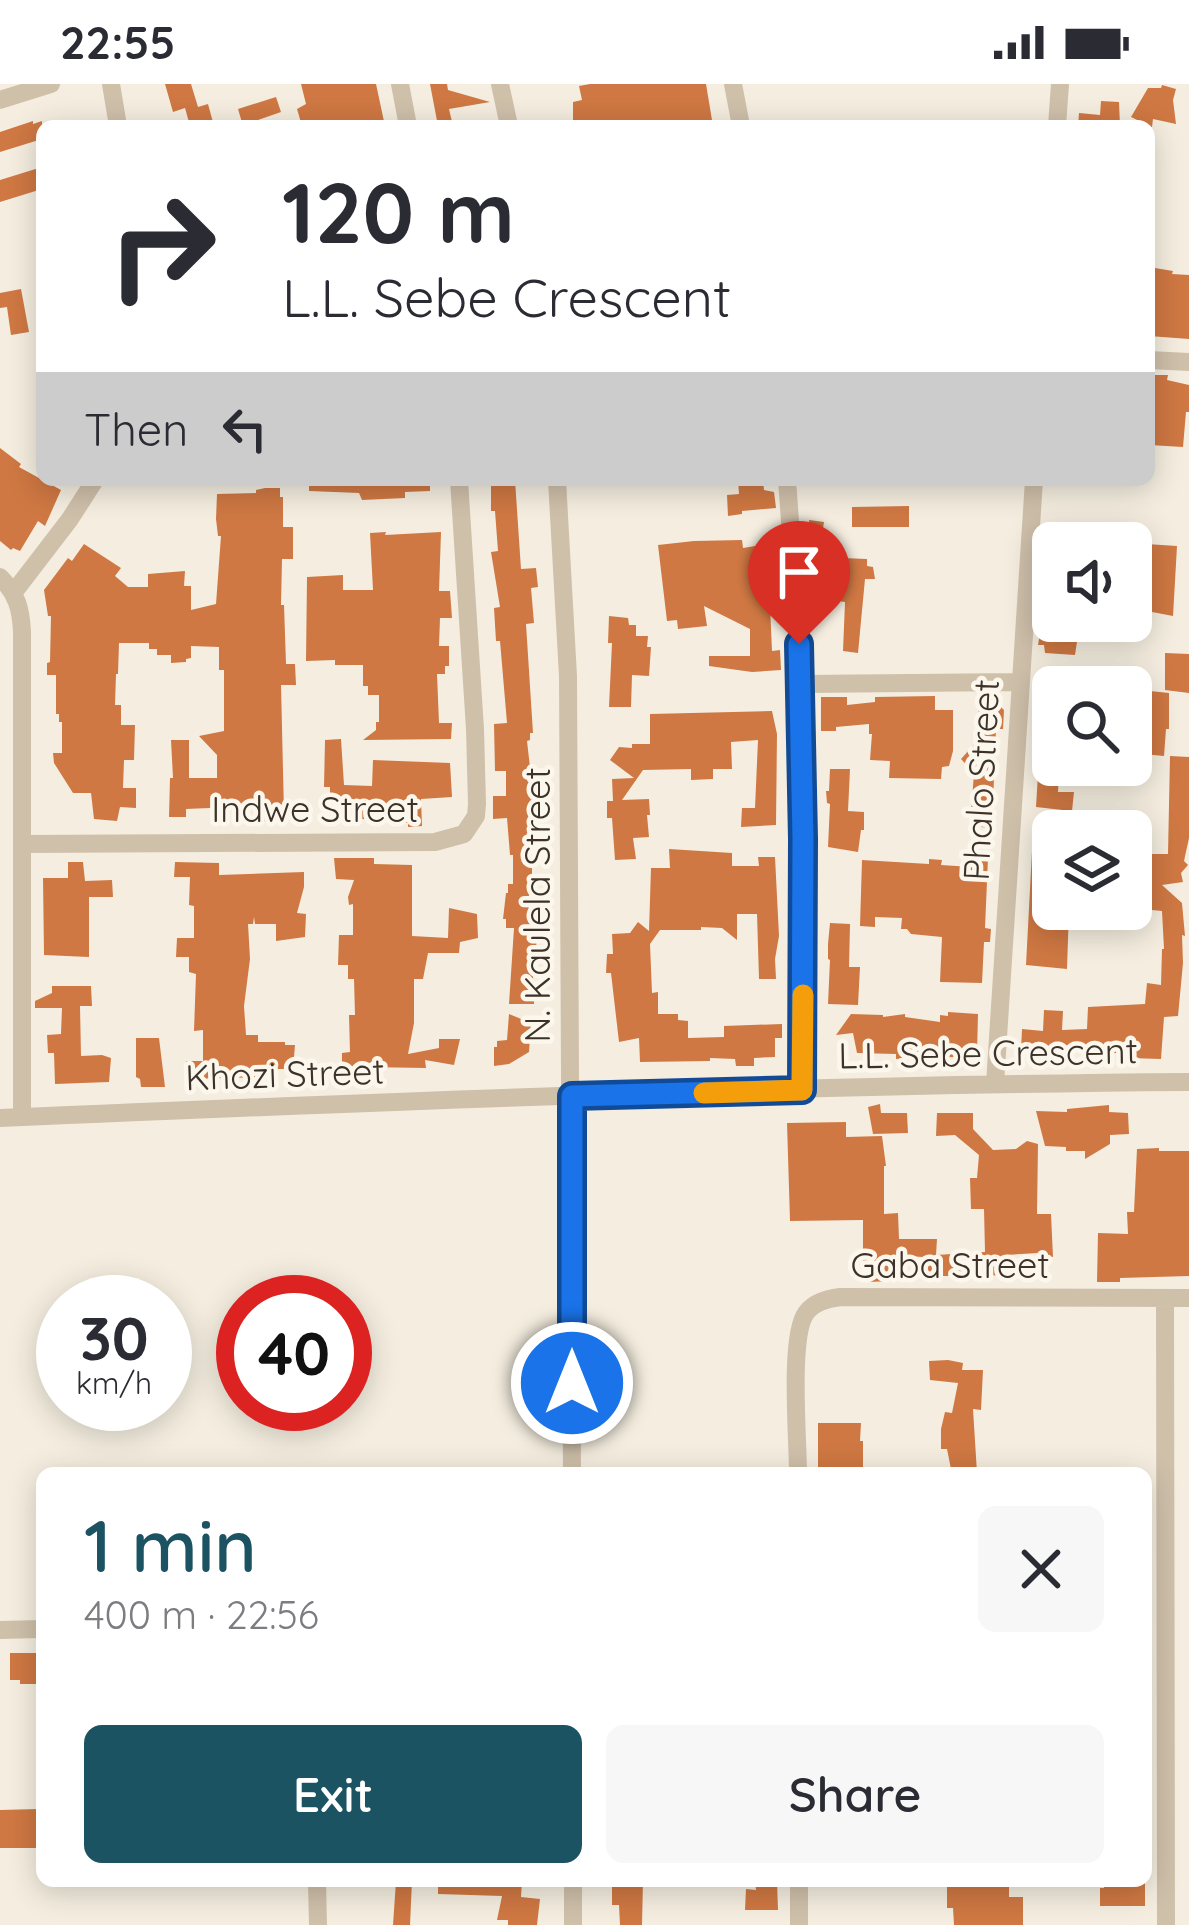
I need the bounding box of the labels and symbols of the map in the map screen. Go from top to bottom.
pin [748,521,850,644]
street label: Phalo Street [953,678,1008,882]
street label: N. Kaulela Street [514,767,559,1043]
street label: Indwe Street [211,786,419,831]
street label: L.L. Sebe Crescent [838,1027,1138,1078]
street label: Khozi Street [185,1048,385,1099]
street label: Gaba Street [850,1242,1050,1287]
speed limit sign: 40 [216,1275,372,1431]
position arrow [509,1320,635,1446]

